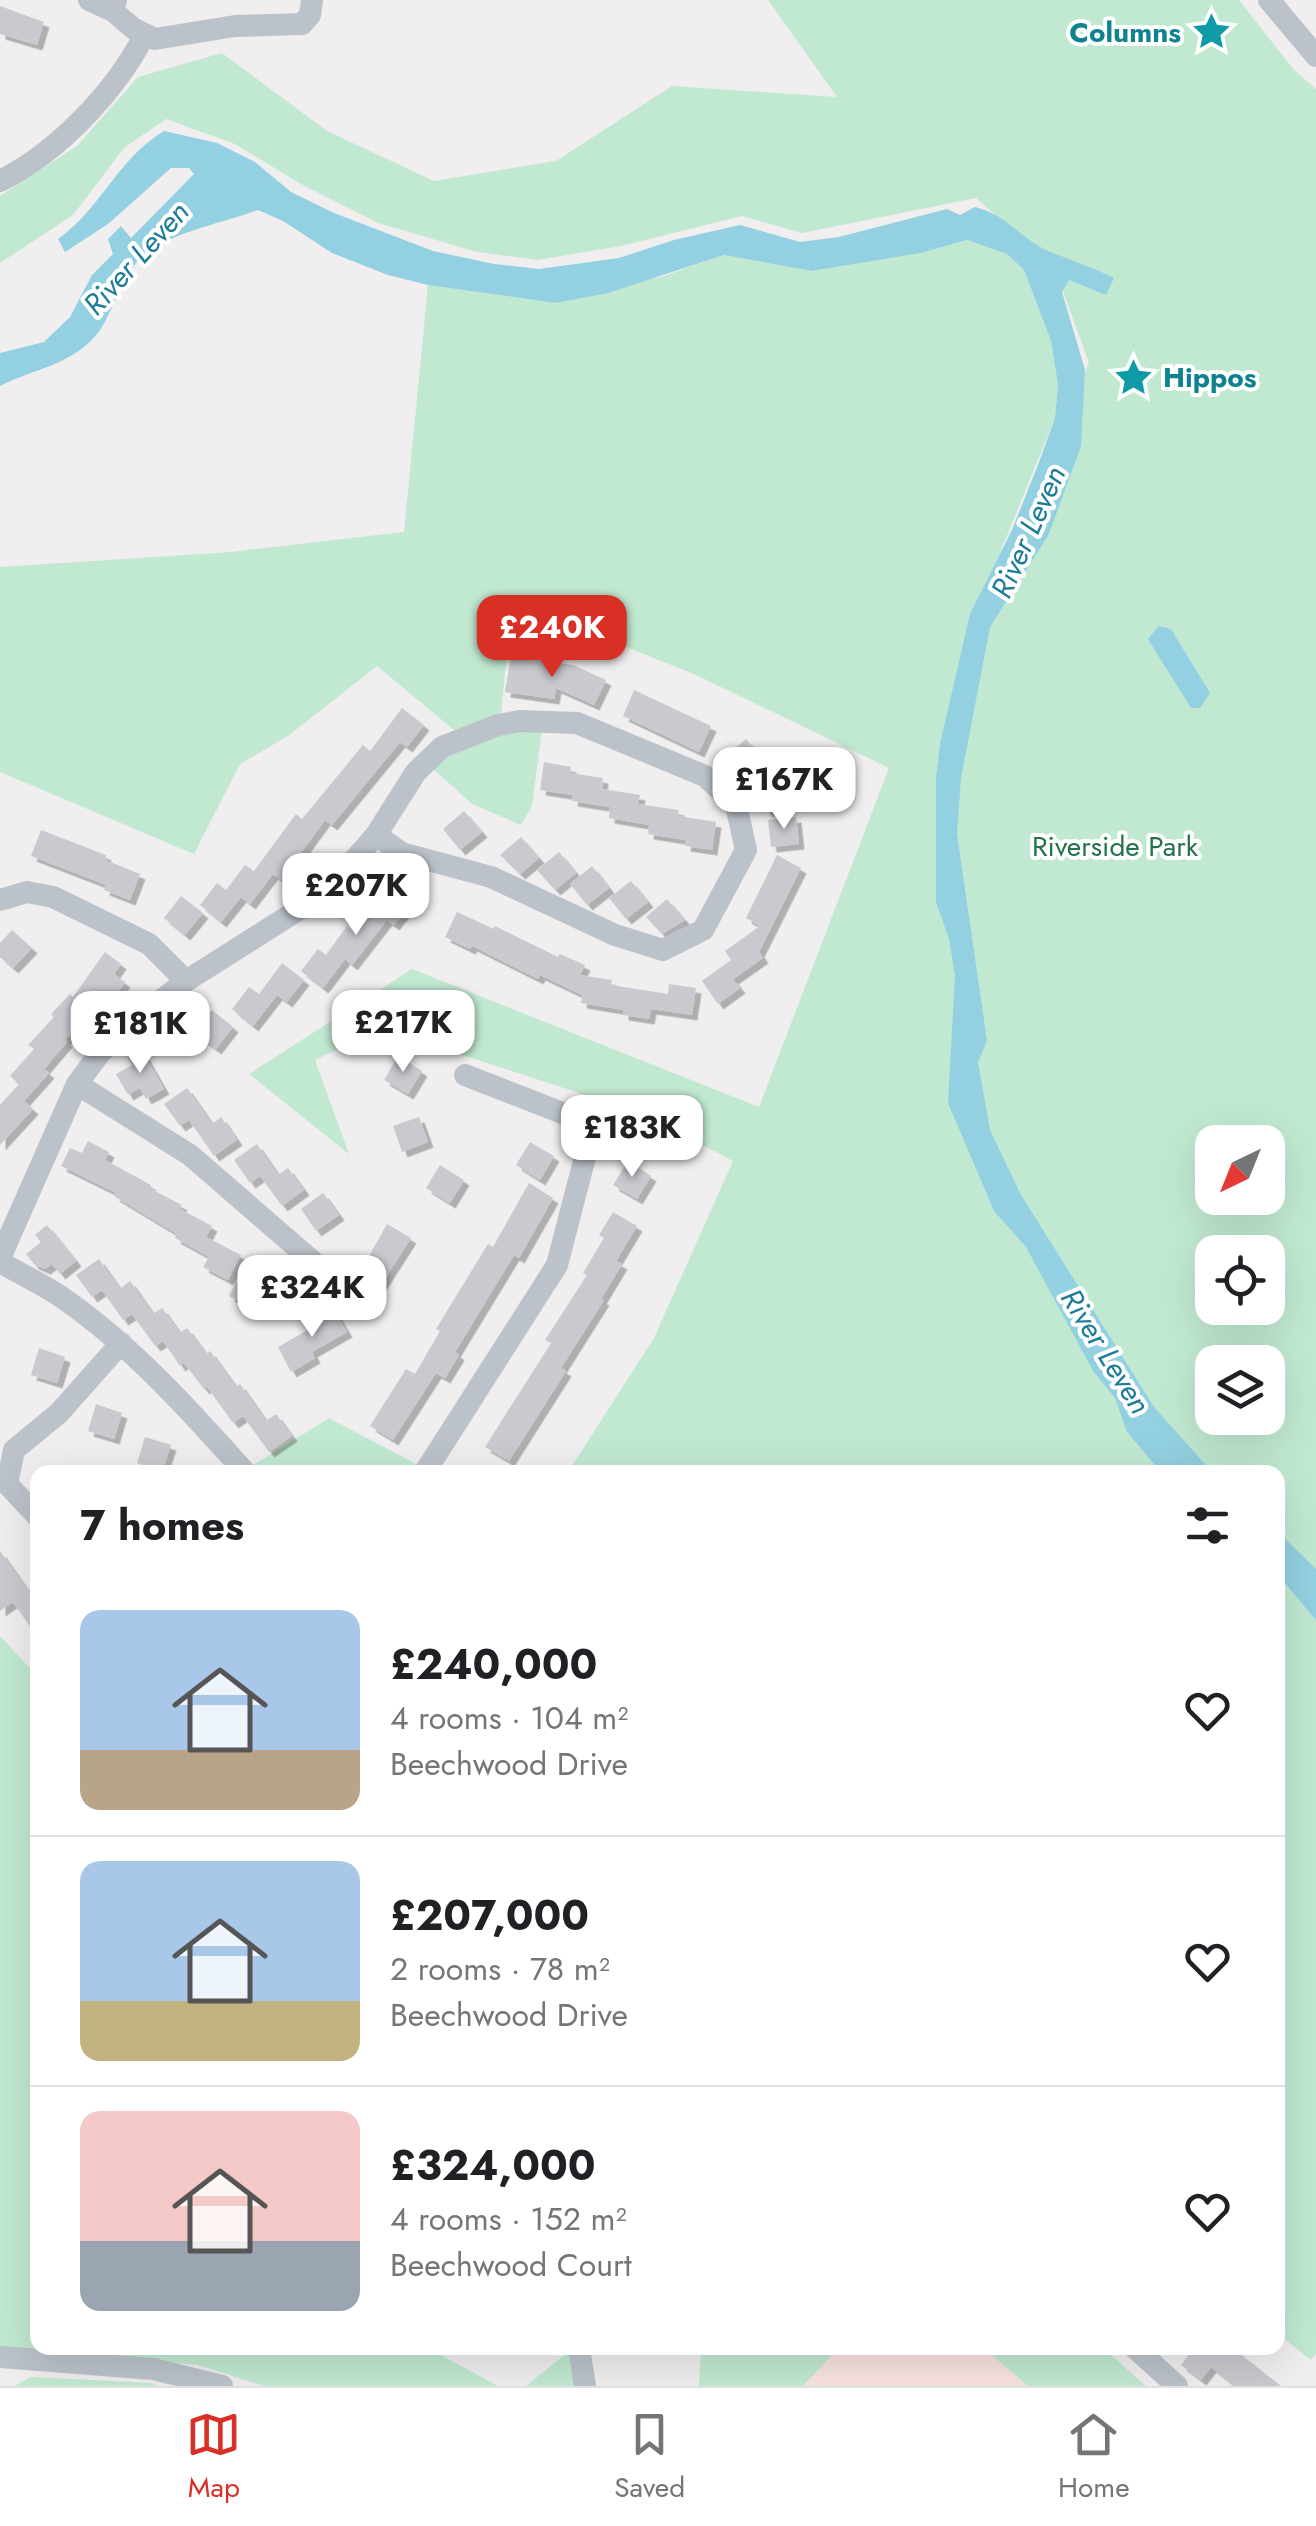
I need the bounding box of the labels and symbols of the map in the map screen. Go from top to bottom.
place icon: Columns [1190,11,1232,53]
place label: Columns [1069,12,1181,53]
water label: River Leven [73,191,199,325]
place icon: Hippos [1112,356,1154,398]
place label: Hippos [1163,357,1257,398]
water label: River Leven [980,459,1076,605]
pin: £240K [482,595,622,680]
pin: £167K [714,747,854,832]
park label: Riverside Park [1032,826,1199,867]
pin: £207K [286,853,426,938]
pin: £217K [333,990,473,1075]
pin: £181K [70,991,210,1076]
pin: £183K [562,1095,702,1180]
north arrow [1195,1125,1285,1215]
pin: £324K [242,1255,382,1340]
water label: River Leven [1051,1280,1161,1422]

